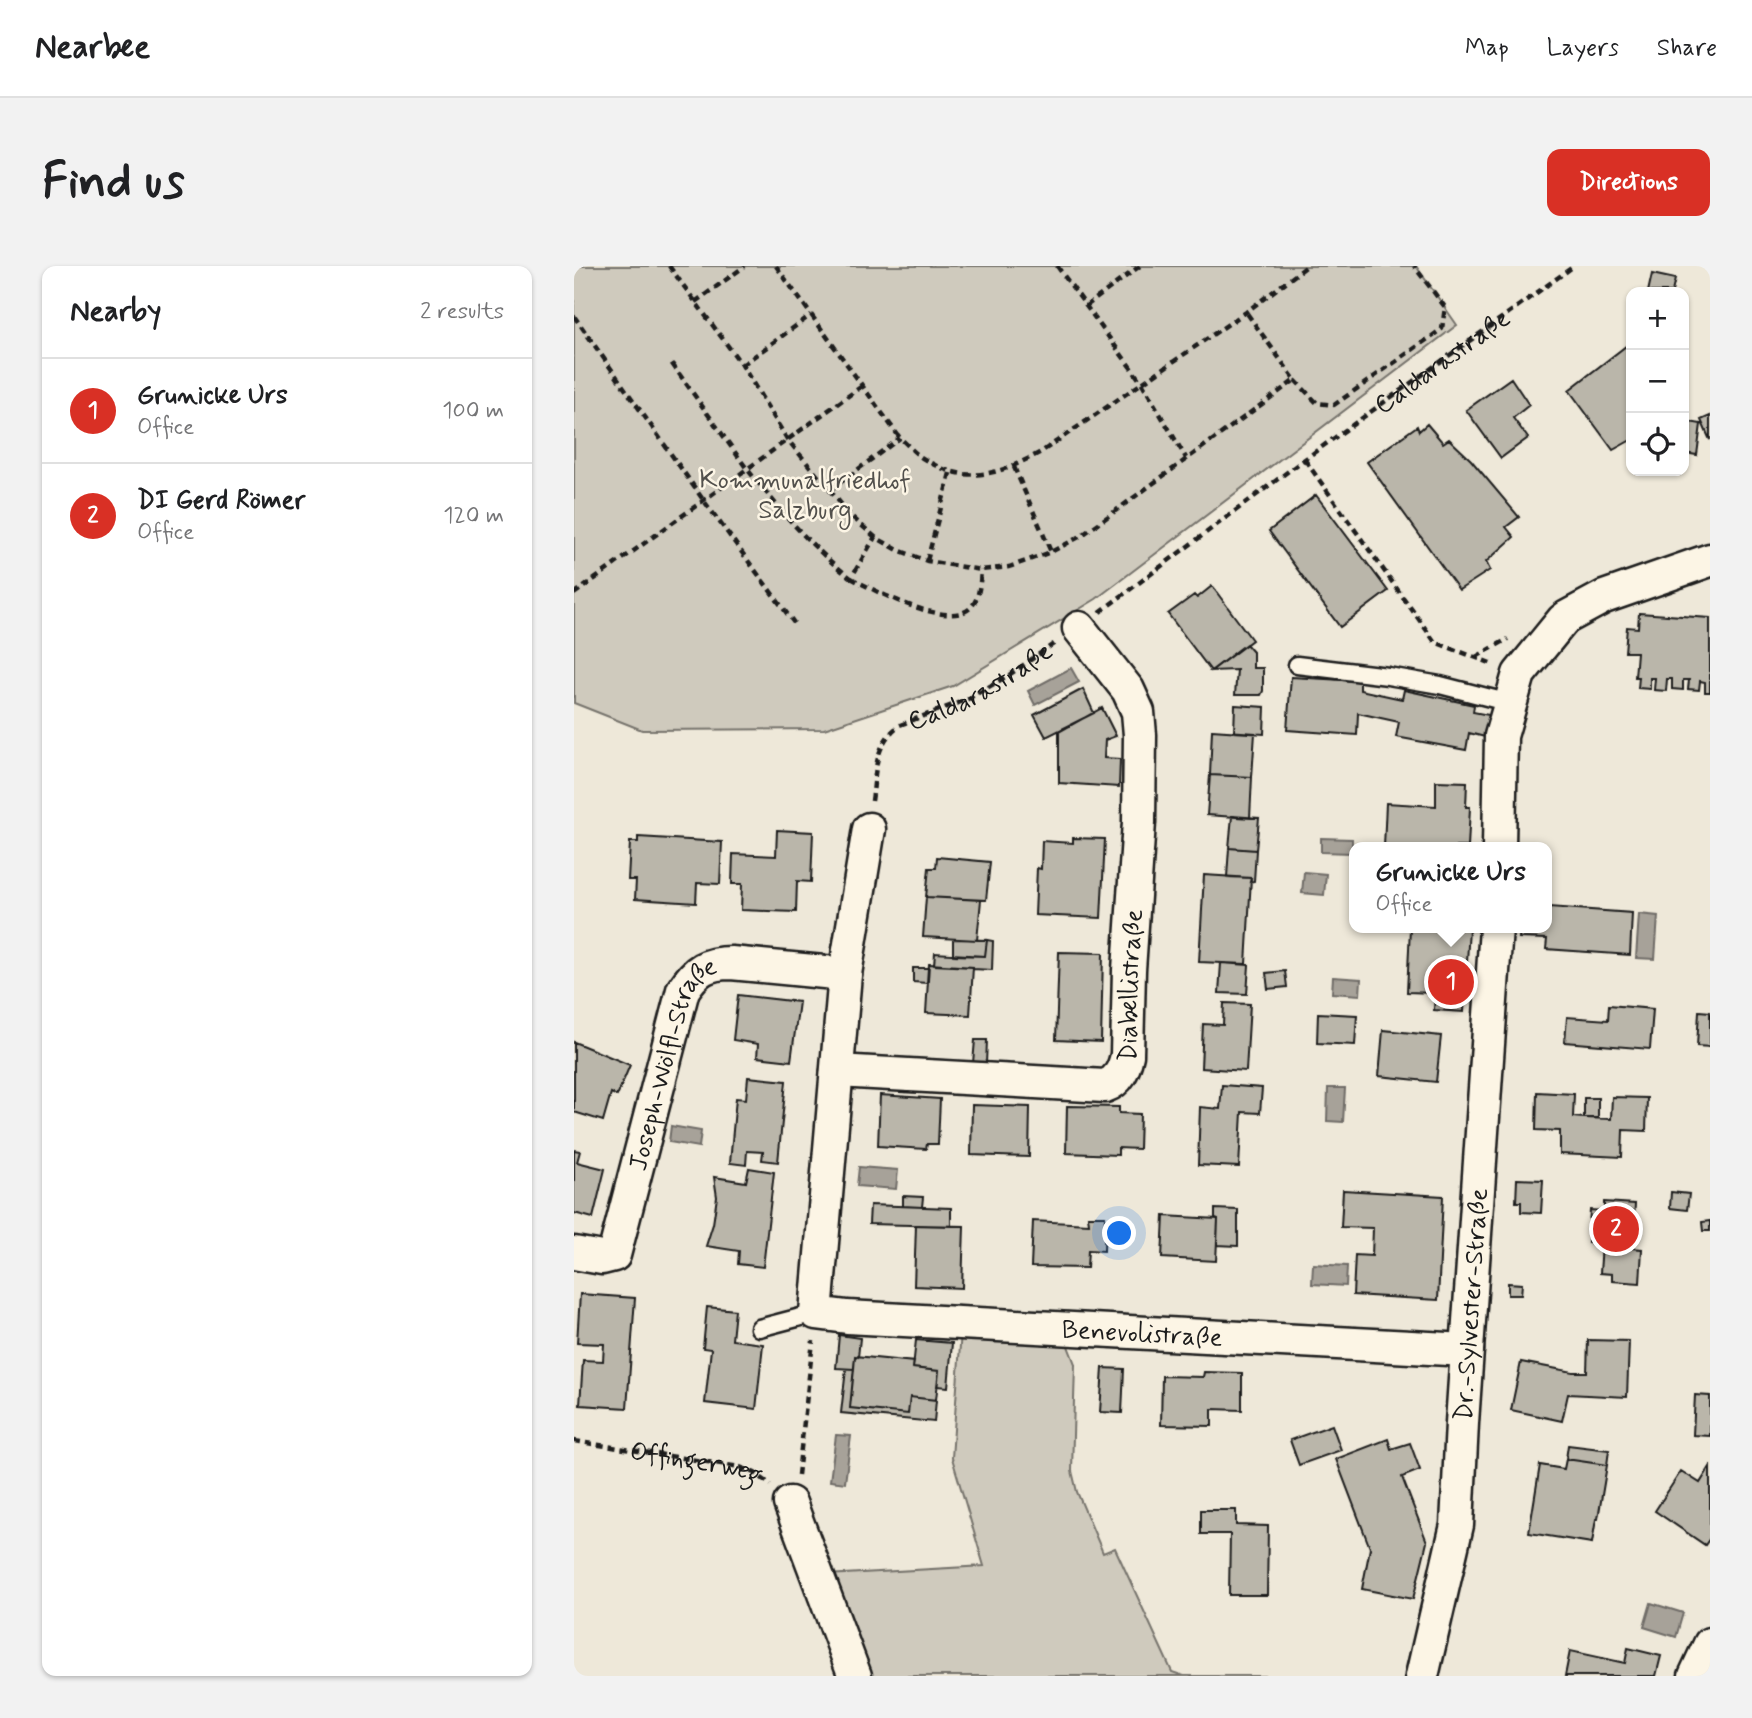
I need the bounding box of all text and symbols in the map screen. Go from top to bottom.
text: Nearbee [35,26,150,70]
text: Map [1465,33,1509,64]
text: Layers [1547,33,1619,64]
text: Share [1657,33,1717,64]
button: Directions [1547,149,1710,216]
text: Find us [42,150,185,215]
map controls [1626,287,1689,476]
button: + [1626,287,1689,350]
text: Nearby [70,292,161,331]
text: 2 results [420,297,504,327]
street label: Caldarastraße [1368,302,1518,423]
button: − [1626,350,1689,413]
text: Grunicke Urs [137,379,288,413]
text: 1 [88,396,98,426]
text: 100 m [442,396,504,426]
text: Office [137,413,194,443]
button: locate [1626,413,1689,476]
park label: Kommunalfriedhof Salzburg [699,464,911,530]
text: DI Gerd Römer [137,484,305,518]
text: 2 [87,501,99,531]
text: 120 m [443,501,504,531]
text: Office [137,518,194,548]
street label: Caldarastraße [903,635,1060,739]
popup [1349,842,1552,933]
text: Grunicke Urs [1375,856,1526,890]
text: Office [1375,890,1433,920]
street label: Diabellistraße [1112,908,1152,1062]
street label: Joseph-Wölfl-Straße [622,950,722,1175]
pin: 1 [1428,956,1474,1008]
street label: Dr.-Sylvester-Straße [1447,1187,1497,1422]
pin: 2 [1593,1203,1639,1255]
your location [1102,1216,1136,1250]
street label: Benevolistraße [1061,1313,1224,1356]
street label: Offingerweg [628,1435,769,1495]

